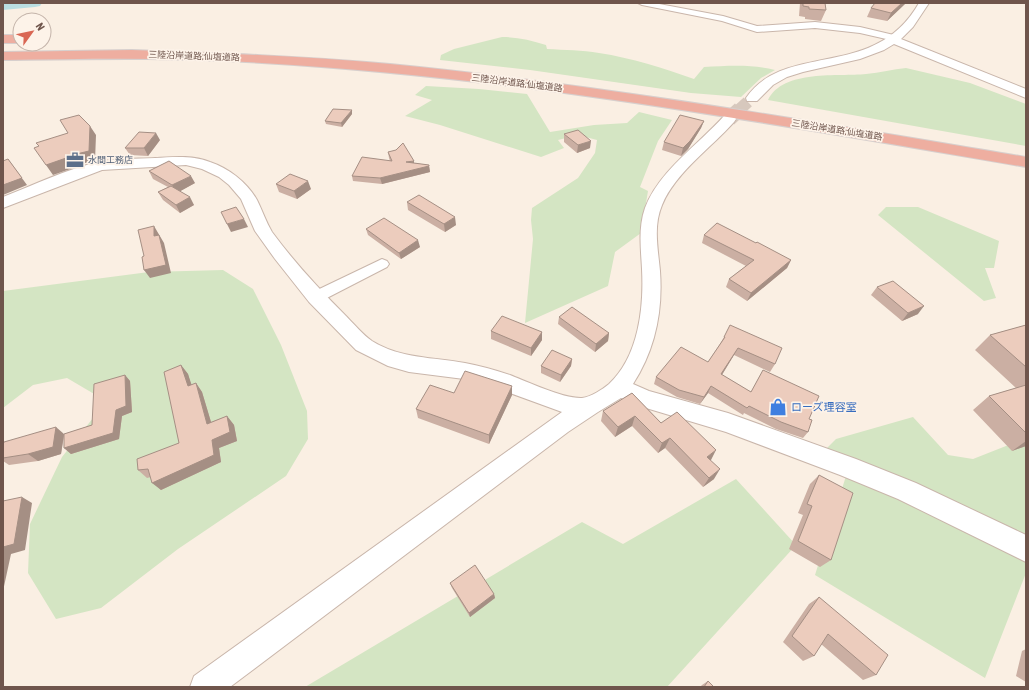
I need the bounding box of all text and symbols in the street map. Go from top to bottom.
north arrow [12,12,52,52]
text: N [34,21,47,33]
street label: 三陸沿岸道路;仙塩道路 [148,48,240,63]
street label: 三陸沿岸道路;仙塩道路 [471,71,563,94]
street label: 三陸沿岸道路;仙塩道路 [791,117,883,142]
office icon: 水間工務店 [65,150,85,170]
place label: 水間工務店 [88,155,133,165]
shop icon: ローズ理容室 [768,397,788,417]
place label: ローズ理容室 [791,401,856,413]

